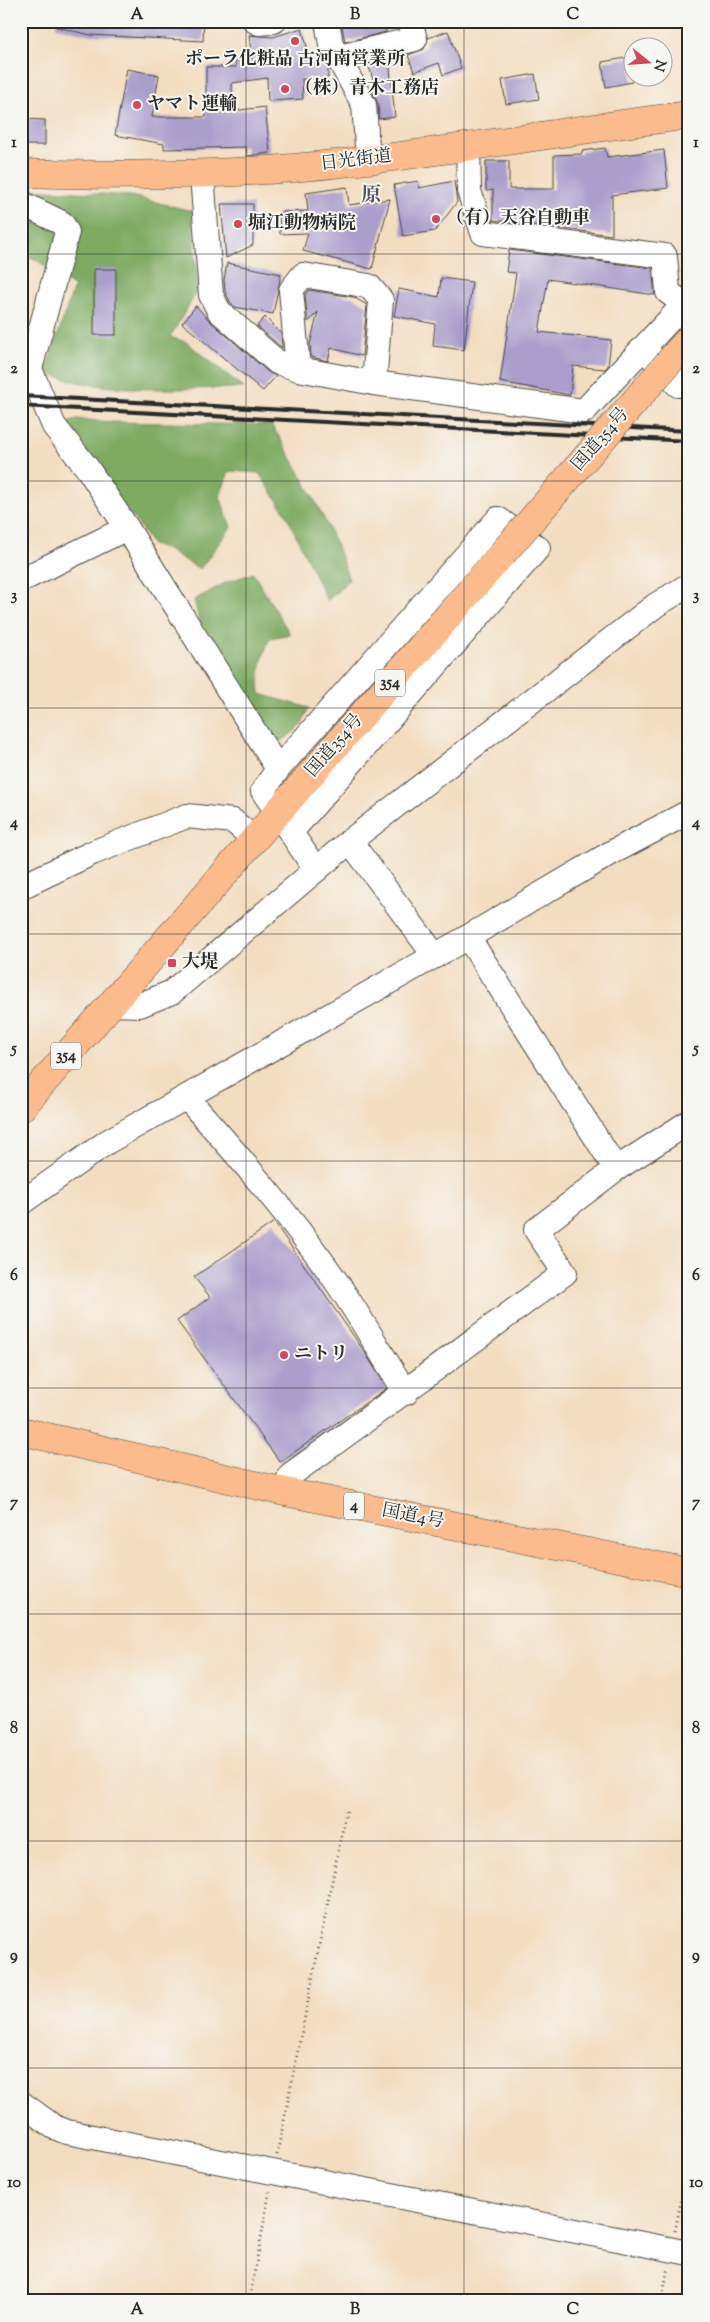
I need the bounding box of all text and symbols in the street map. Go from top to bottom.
text: A [131,4,144,27]
text: B [350,4,360,27]
text: C [567,4,580,27]
marker: ポーラ化粧品 古河南営業所 [289,35,301,47]
north arrow [622,38,672,88]
place label: ポーラ化粧品 古河南営業所 [185,47,405,73]
text: N [647,57,670,73]
place label: （株）青木工務店 [295,76,439,102]
marker: （株）青木工務店 [279,83,291,95]
place label: ヤマト運輸 [147,92,237,118]
marker: ヤマト運輸 [131,99,143,111]
text: 1 [11,132,17,155]
text: 1 [693,132,699,155]
street label: 日光街道 [319,144,393,178]
district label: 原 [361,182,381,211]
place label: （有）天谷自動車 [446,206,590,232]
place label: 堀江動物病院 [248,211,356,237]
marker: （有）天谷自動車 [430,213,442,225]
marker: 堀江動物病院 [232,218,244,230]
text: 2 [10,358,18,381]
text: 2 [692,358,700,381]
street label: 国道354号 [566,403,636,477]
text: 3 [11,585,18,608]
text: 3 [693,585,700,608]
road number: 354 [375,670,405,696]
street label: 国道354号 [300,709,370,783]
text: 4 [9,812,18,835]
text: 4 [691,812,700,835]
place label: 大堤 [182,950,218,976]
marker: 大堤 [166,957,178,969]
text: 5 [9,1038,17,1061]
text: 5 [691,1038,699,1061]
road number: 354 [51,1042,81,1070]
text: 6 [10,1265,18,1288]
text: 6 [692,1265,700,1288]
place label: ニトリ [294,1342,348,1368]
marker: ニトリ [278,1349,290,1361]
text: 7 [10,1492,19,1515]
road number: 4 [344,1492,364,1520]
text: 7 [692,1492,701,1515]
street label: 国道4号 [380,1498,446,1536]
text: 8 [10,1718,18,1741]
text: 8 [692,1718,700,1741]
text: 9 [10,1945,18,1968]
text: 9 [692,1945,700,1968]
text: 10 [7,2172,21,2195]
text: 10 [689,2172,703,2195]
text: A [131,2299,144,2322]
text: B [350,2299,360,2322]
text: C [567,2299,580,2322]

